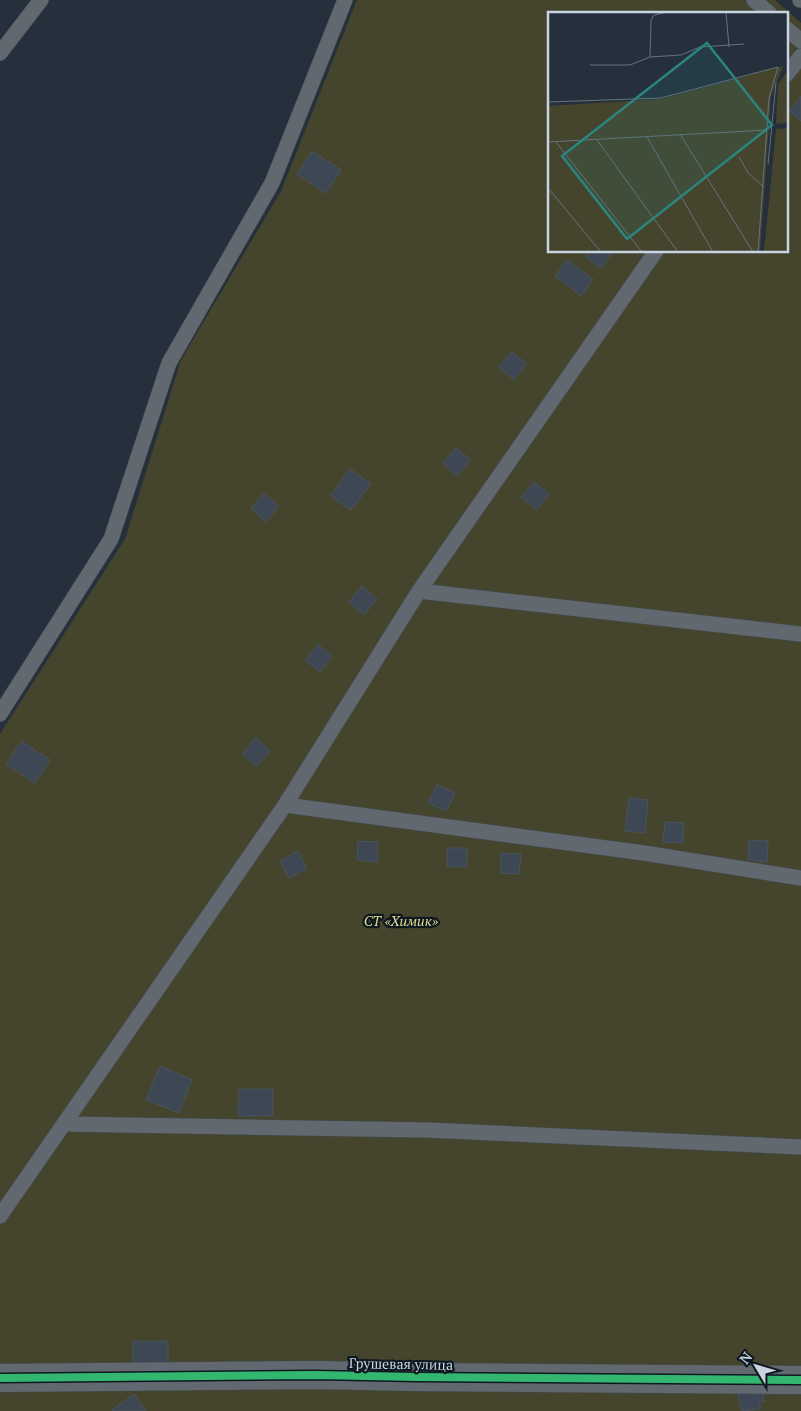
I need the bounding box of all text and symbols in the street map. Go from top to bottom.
inset map [548,12,788,252]
park label: СТ «Химик» [364,911,439,930]
north arrow [731,1341,781,1391]
text: N [735,1347,756,1368]
street label: Грушевая улица [349,1353,453,1374]

